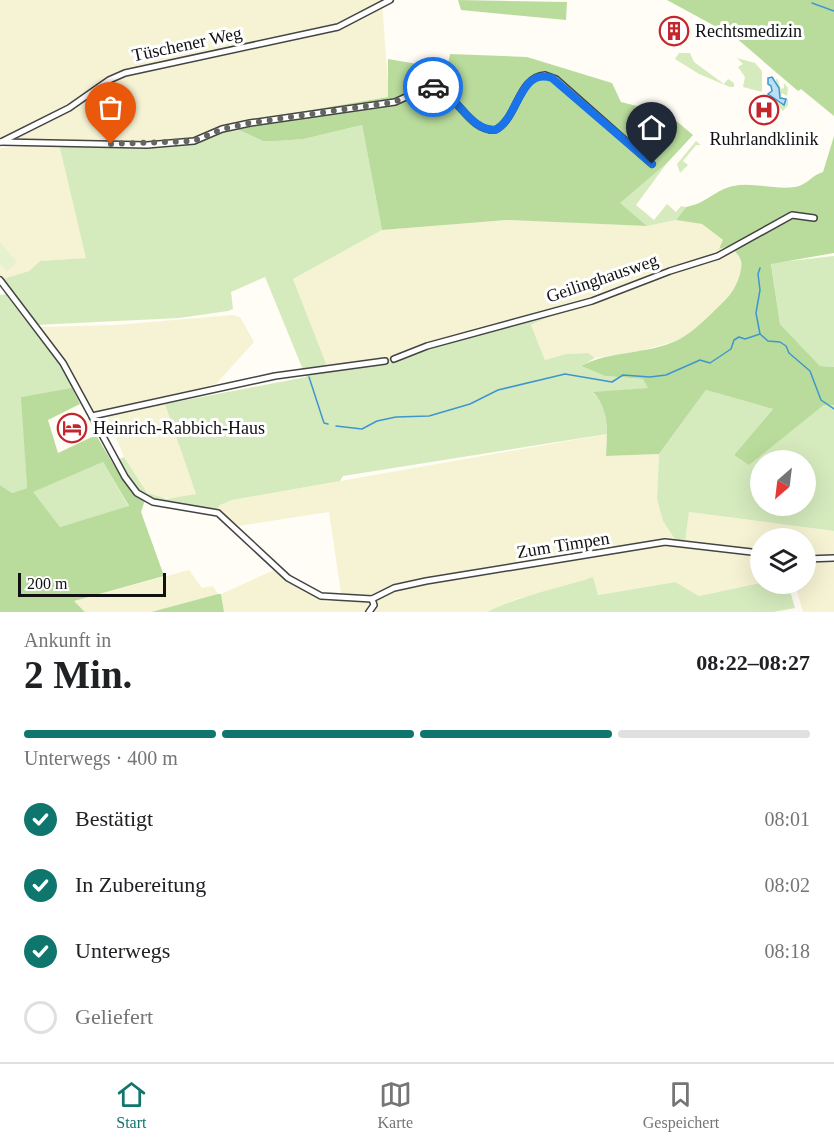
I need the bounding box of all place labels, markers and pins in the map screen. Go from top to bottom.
building icon: Rechtsmedizin [658,15,690,47]
place label: Rechtsmedizin [695,21,802,41]
pin [85,82,136,144]
hospital icon: Ruhrlandklinik [748,94,780,126]
pin [626,102,677,164]
place label: Ruhrlandklinik [710,129,819,149]
hotel icon: Heinrich-Rabbich-Haus [56,412,88,444]
place label: Heinrich-Rabbich-Haus [93,418,265,438]

